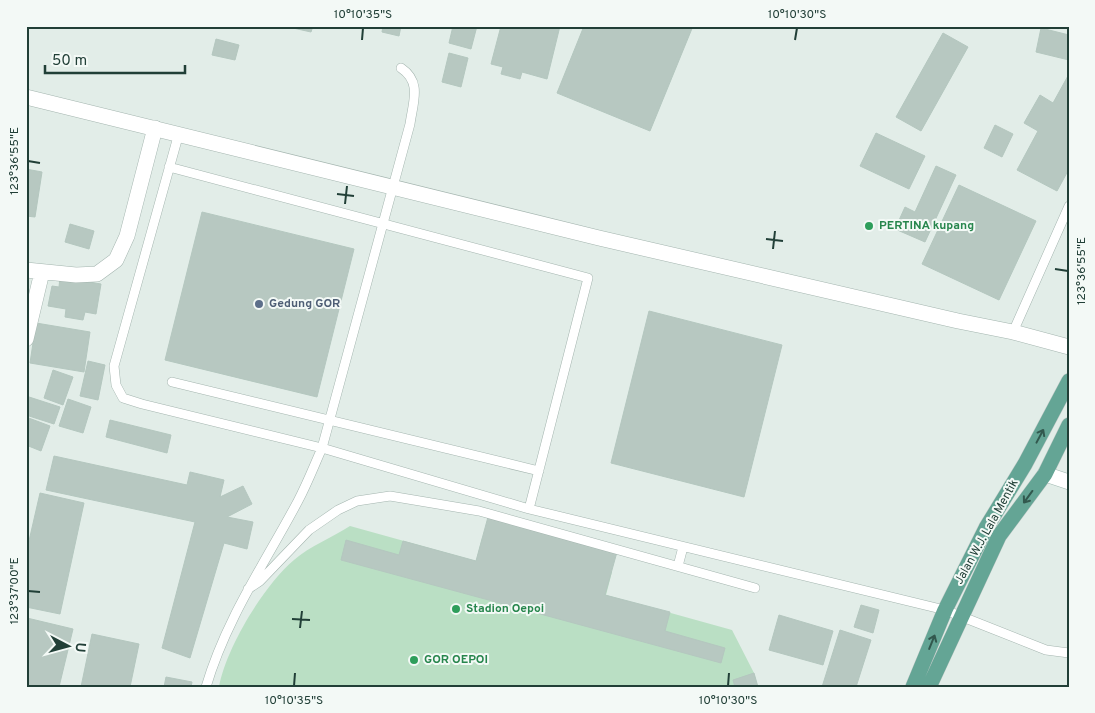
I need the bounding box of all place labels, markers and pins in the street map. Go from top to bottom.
place label: PERTINA kupang [879,218,974,234]
marker: PERTINA kupang [863,220,875,232]
place label: Gedung GOR [269,296,340,312]
marker: Gedung GOR [253,298,265,310]
place label: Stadion Oepoi [466,601,544,617]
marker: Stadion Oepoi [450,603,462,615]
place label: GOR OEPOI [424,652,488,668]
marker: GOR OEPOI [408,654,420,666]

